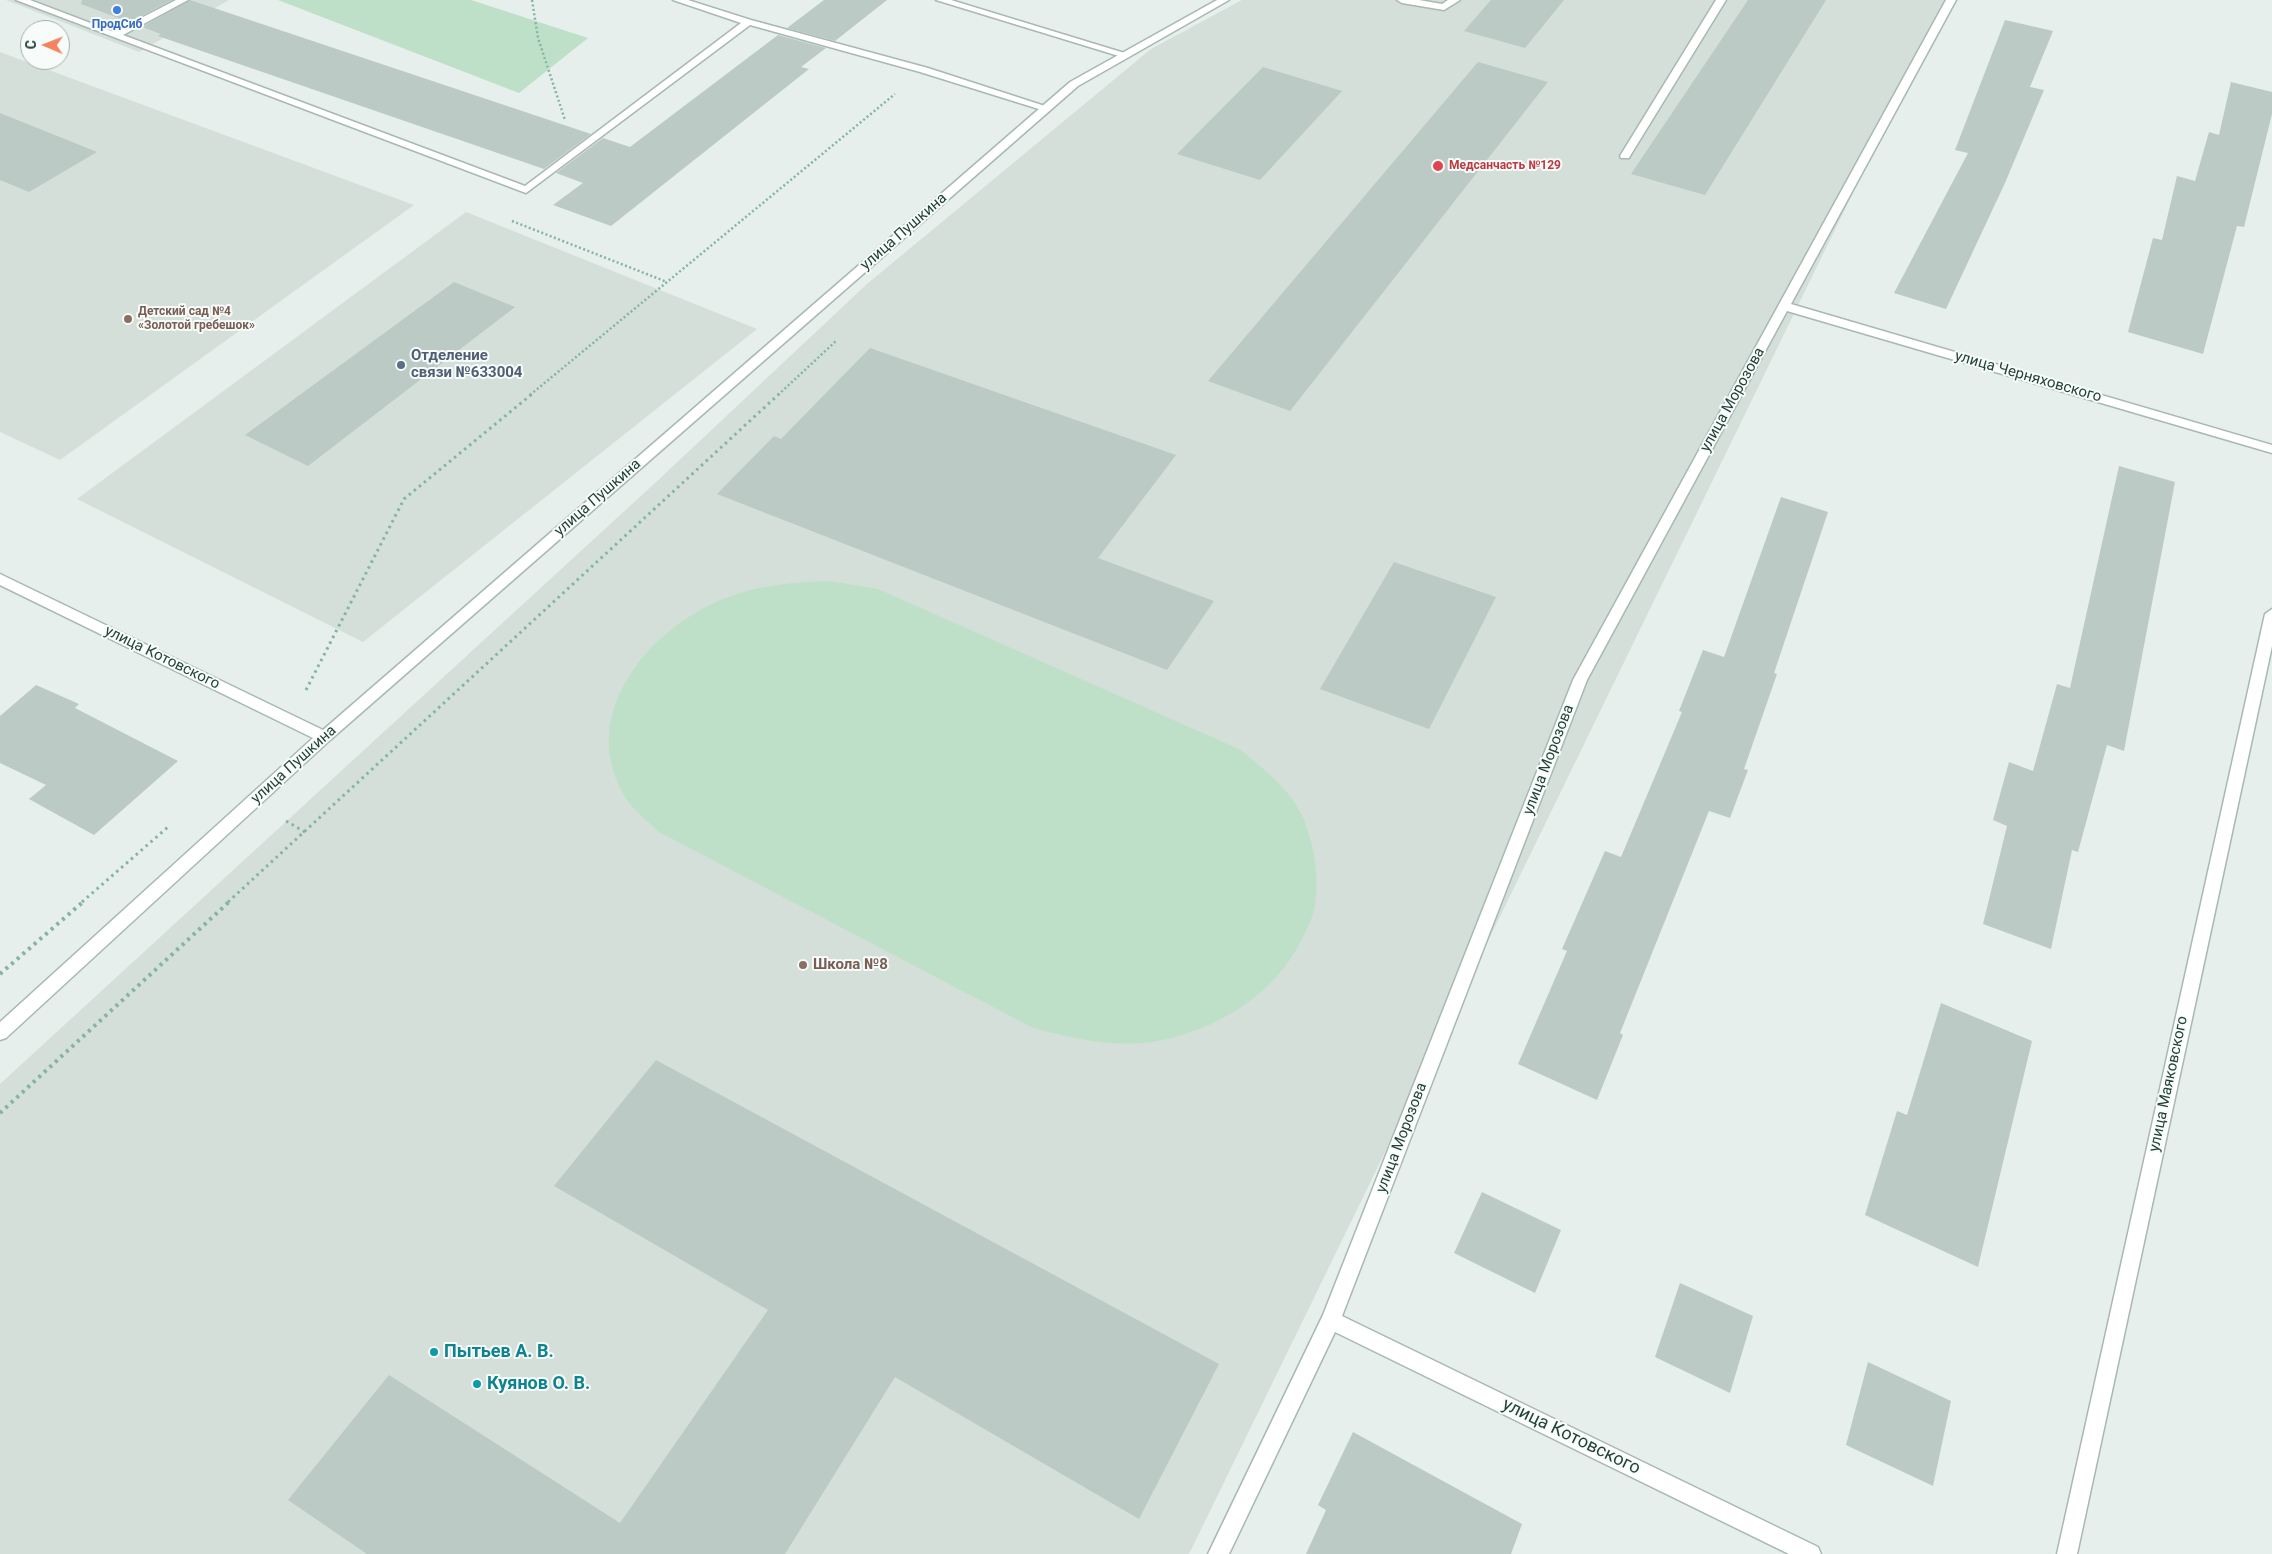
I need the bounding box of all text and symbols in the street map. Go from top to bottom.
marker: ПродСиб [111,4,123,16]
place label: ПродСиб [92,18,142,32]
north arrow [20,20,70,70]
text: С [23,40,39,49]
marker: Медсанчасть №129 [1431,159,1445,173]
place label: Медсанчасть №129 [1449,159,1561,173]
street label: улица Пушкина [857,190,951,274]
place label: Детский сад №4 «Золотой гребешок» [138,305,255,333]
marker: Детский сад №4 «Золотой гребешок» [122,313,134,325]
street label: улица Морозова [1697,345,1769,455]
place label: Отделение связи №633004 [411,347,522,382]
street label: улица Черняховского [1953,347,2103,407]
marker: Отделение связи №633004 [395,359,407,371]
street label: улица Пушкина [551,456,645,540]
street label: улица Котовского [102,622,222,694]
street label: улица Морозова [1520,702,1578,818]
street label: улица Пушкина [248,722,340,808]
place label: Школа №8 [813,956,888,974]
marker: Школа №8 [797,959,809,971]
street label: улица Маяковского [2146,1014,2192,1154]
street label: улица Морозова [1373,1080,1431,1196]
place label: Пытьев А. В. [444,1341,554,1363]
marker: Пытьев А. В. [428,1346,440,1358]
place label: Куянов О. В. [487,1373,590,1395]
marker: Куянов О. В. [471,1378,483,1390]
street label: улица Котовского [1498,1394,1644,1480]

